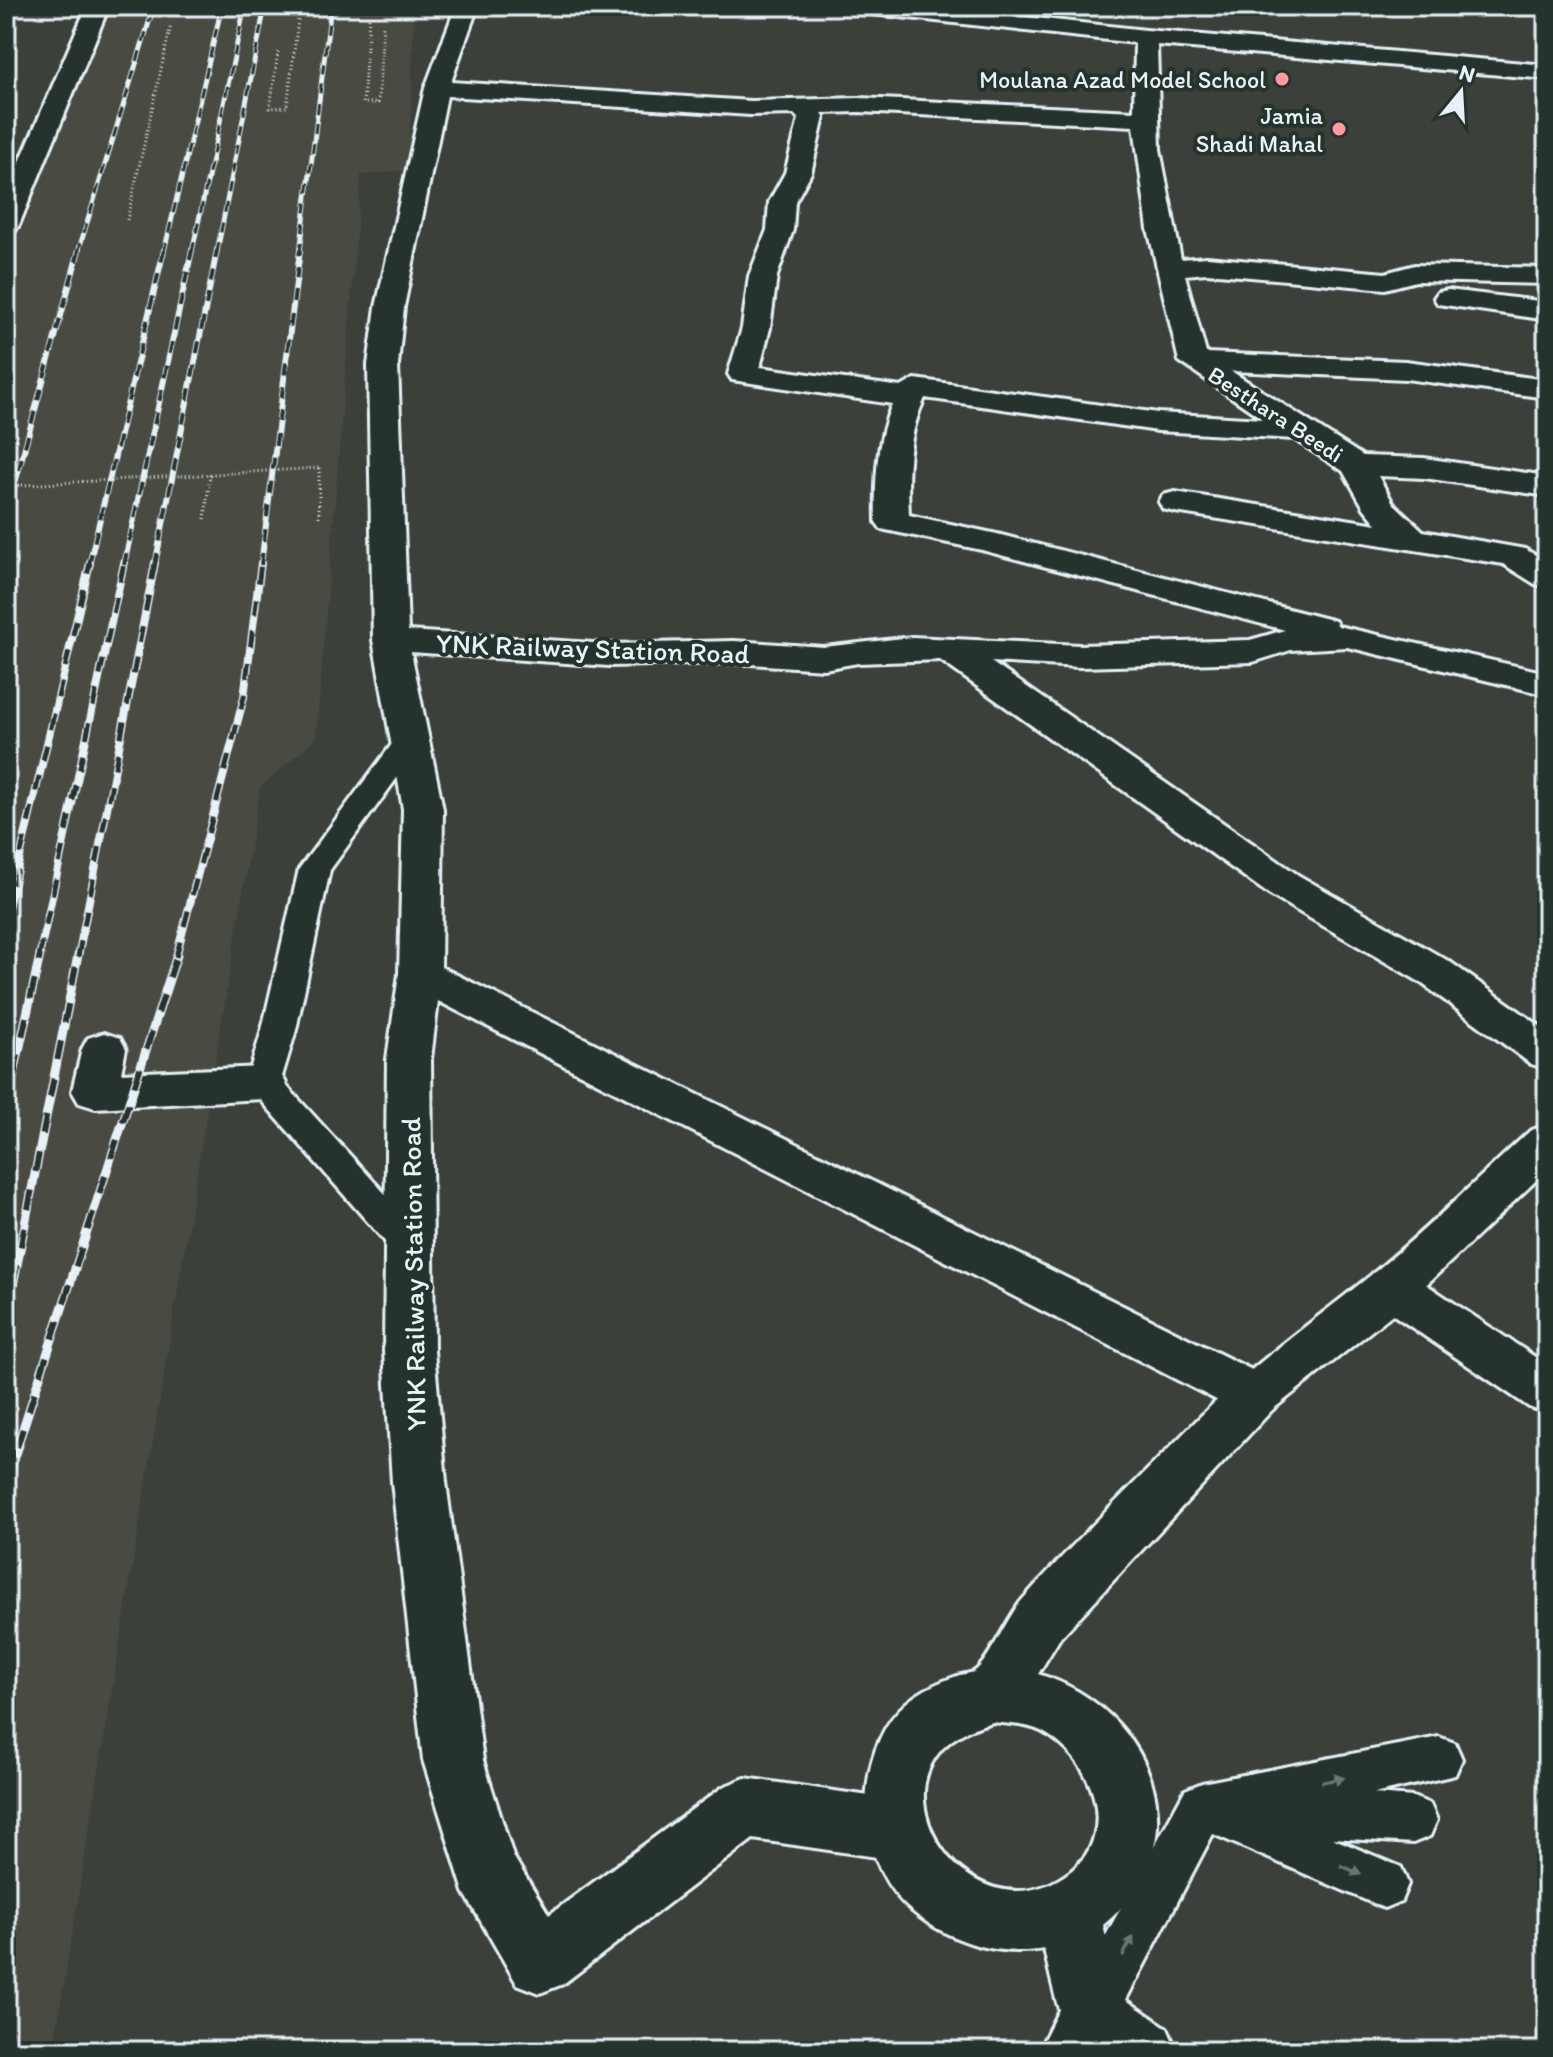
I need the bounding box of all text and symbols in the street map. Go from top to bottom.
north arrow [1421,52,1501,132]
text: N [1456,58,1478,89]
place label: Moulana Azad Model School [979,65,1266,94]
marker: Moulana Azad Model School [1273,70,1291,88]
place label: Jamia Shadi Mahal [1196,101,1324,158]
marker: Jamia Shadi Mahal [1330,120,1348,138]
street label: Besthara Beedi [1203,359,1349,469]
street label: YNK Railway Station Road [436,626,751,670]
street label: YNK Railway Station Road [393,1116,433,1431]
one-way arrow [1321,1773,1346,1786]
one-way arrow [1339,1863,1363,1876]
one-way arrow [1121,1934,1134,1957]

